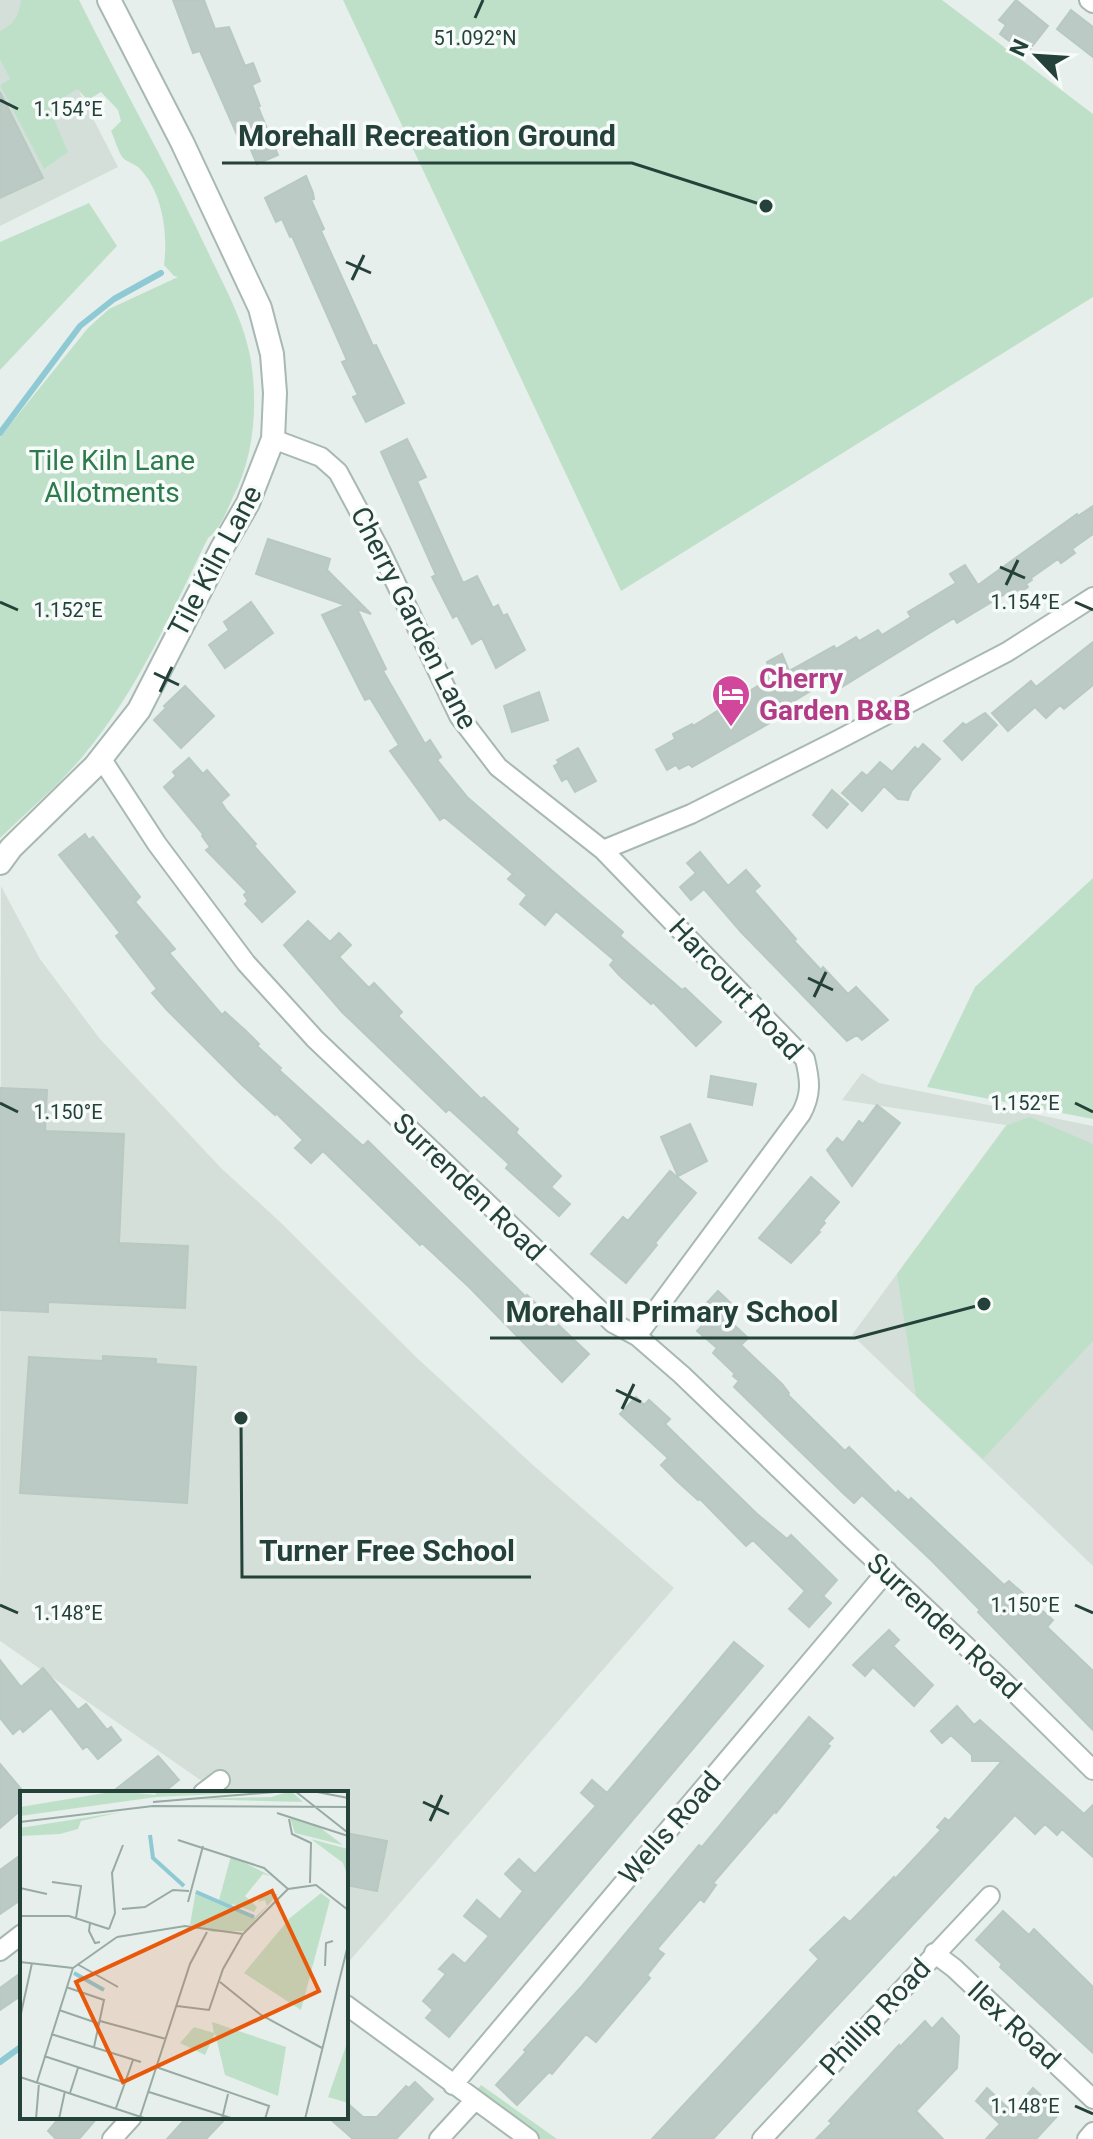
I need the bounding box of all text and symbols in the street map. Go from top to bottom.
north arrow [997,16,1077,96]
text: 51.092°N [433,26,517,50]
text: N [1005,35,1034,60]
text: 1.154°E [33,97,103,121]
callout: Morehall Recreation Ground [222,109,632,163]
text: Morehall Recreation Ground [238,118,616,153]
park label: Tile Kiln Lane Allotments [29,444,195,509]
street label: Tile Kiln Lane [161,480,269,642]
street label: Cherry Garden Lane [344,501,484,735]
text: 1.154°E [990,590,1060,614]
text: 1.152°E [33,598,103,622]
place label: Cherry Garden B&B [759,662,911,727]
hotel icon: Cherry Garden B&B [710,673,752,728]
street label: Harcourt Road [662,912,810,1066]
text: 1.152°E [990,1091,1060,1115]
text: 1.150°E [33,1100,103,1124]
street label: Surrenden Road [386,1106,552,1268]
callout: Morehall Primary School [490,1284,855,1338]
text: Morehall Primary School [505,1294,839,1329]
callout: Turner Free School [242,1523,531,1577]
text: Turner Free School [259,1533,515,1568]
street label: Surrenden Road [860,1546,1028,1706]
text: 1.150°E [990,1593,1060,1617]
text: 1.148°E [33,1601,103,1625]
street label: Wells Road [612,1765,728,1891]
inset map [20,1791,348,2119]
street label: Phillip Road [813,1952,937,2082]
street label: Ilex Road [961,1974,1067,2076]
text: 1.148°E [990,2094,1060,2118]

